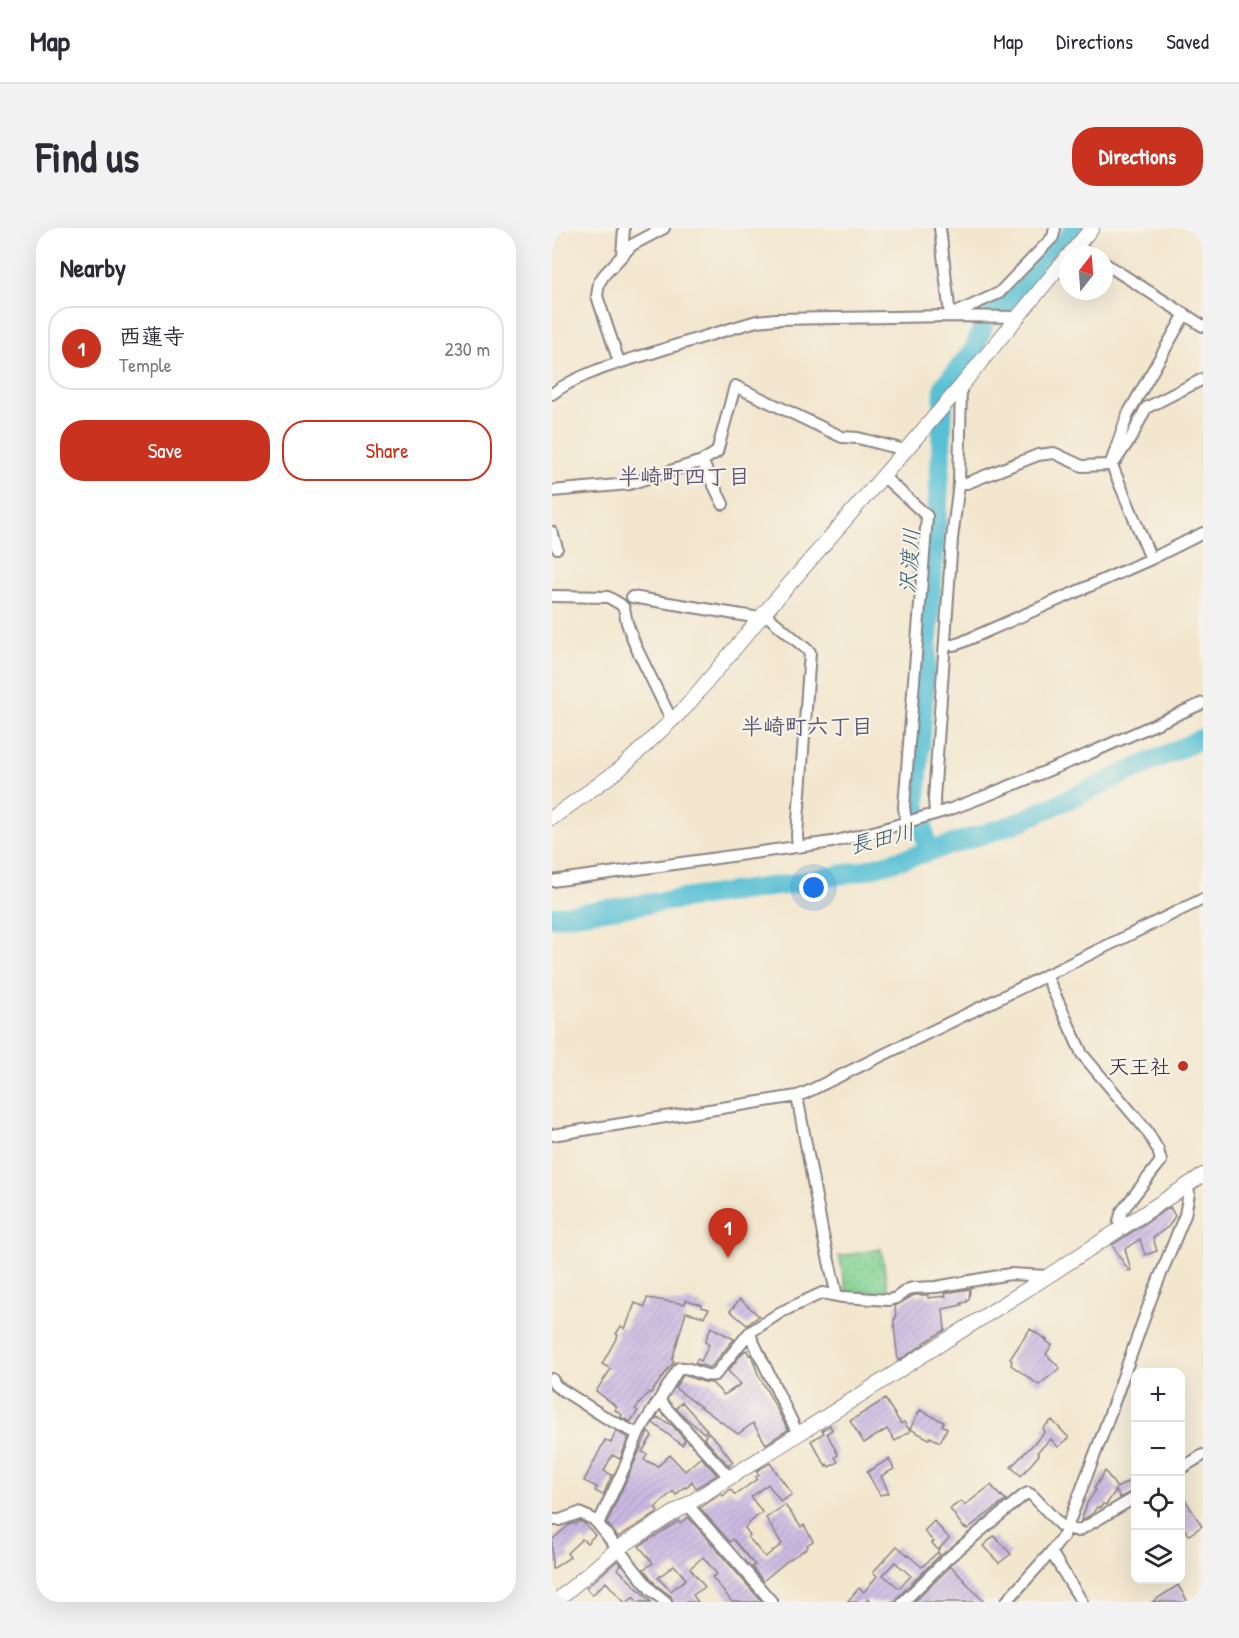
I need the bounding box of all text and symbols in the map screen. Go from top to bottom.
text: Map [30,22,70,60]
text: Map [993,27,1023,56]
text: Directions [1056,27,1133,56]
text: Saved [1166,27,1209,56]
button: Directions [1072,127,1203,186]
text: Find us [36,128,139,185]
north arrow [1059,246,1113,300]
text: Nearby [60,250,126,285]
text: 西蓮寺 [119,321,185,351]
text: 1 [78,335,85,362]
text: 230 m [445,335,490,362]
text: Temple [119,351,172,378]
button: Save [60,420,270,481]
button: Share [282,420,492,481]
district label: 半崎町四丁目 [618,461,750,491]
water label: 沢渡川 [892,527,926,595]
district label: 半崎町六丁目 [741,711,873,741]
water label: 長田川 [846,816,918,860]
your location [799,873,828,902]
place label: 天王社 [1108,1052,1171,1081]
marker: 天王社 [1176,1059,1190,1073]
pin: 1 [708,1208,747,1258]
map controls [1131,1368,1185,1584]
button: + [1131,1368,1185,1422]
button: − [1131,1422,1185,1476]
button: locate [1131,1476,1185,1530]
button: layers [1131,1530,1185,1584]

